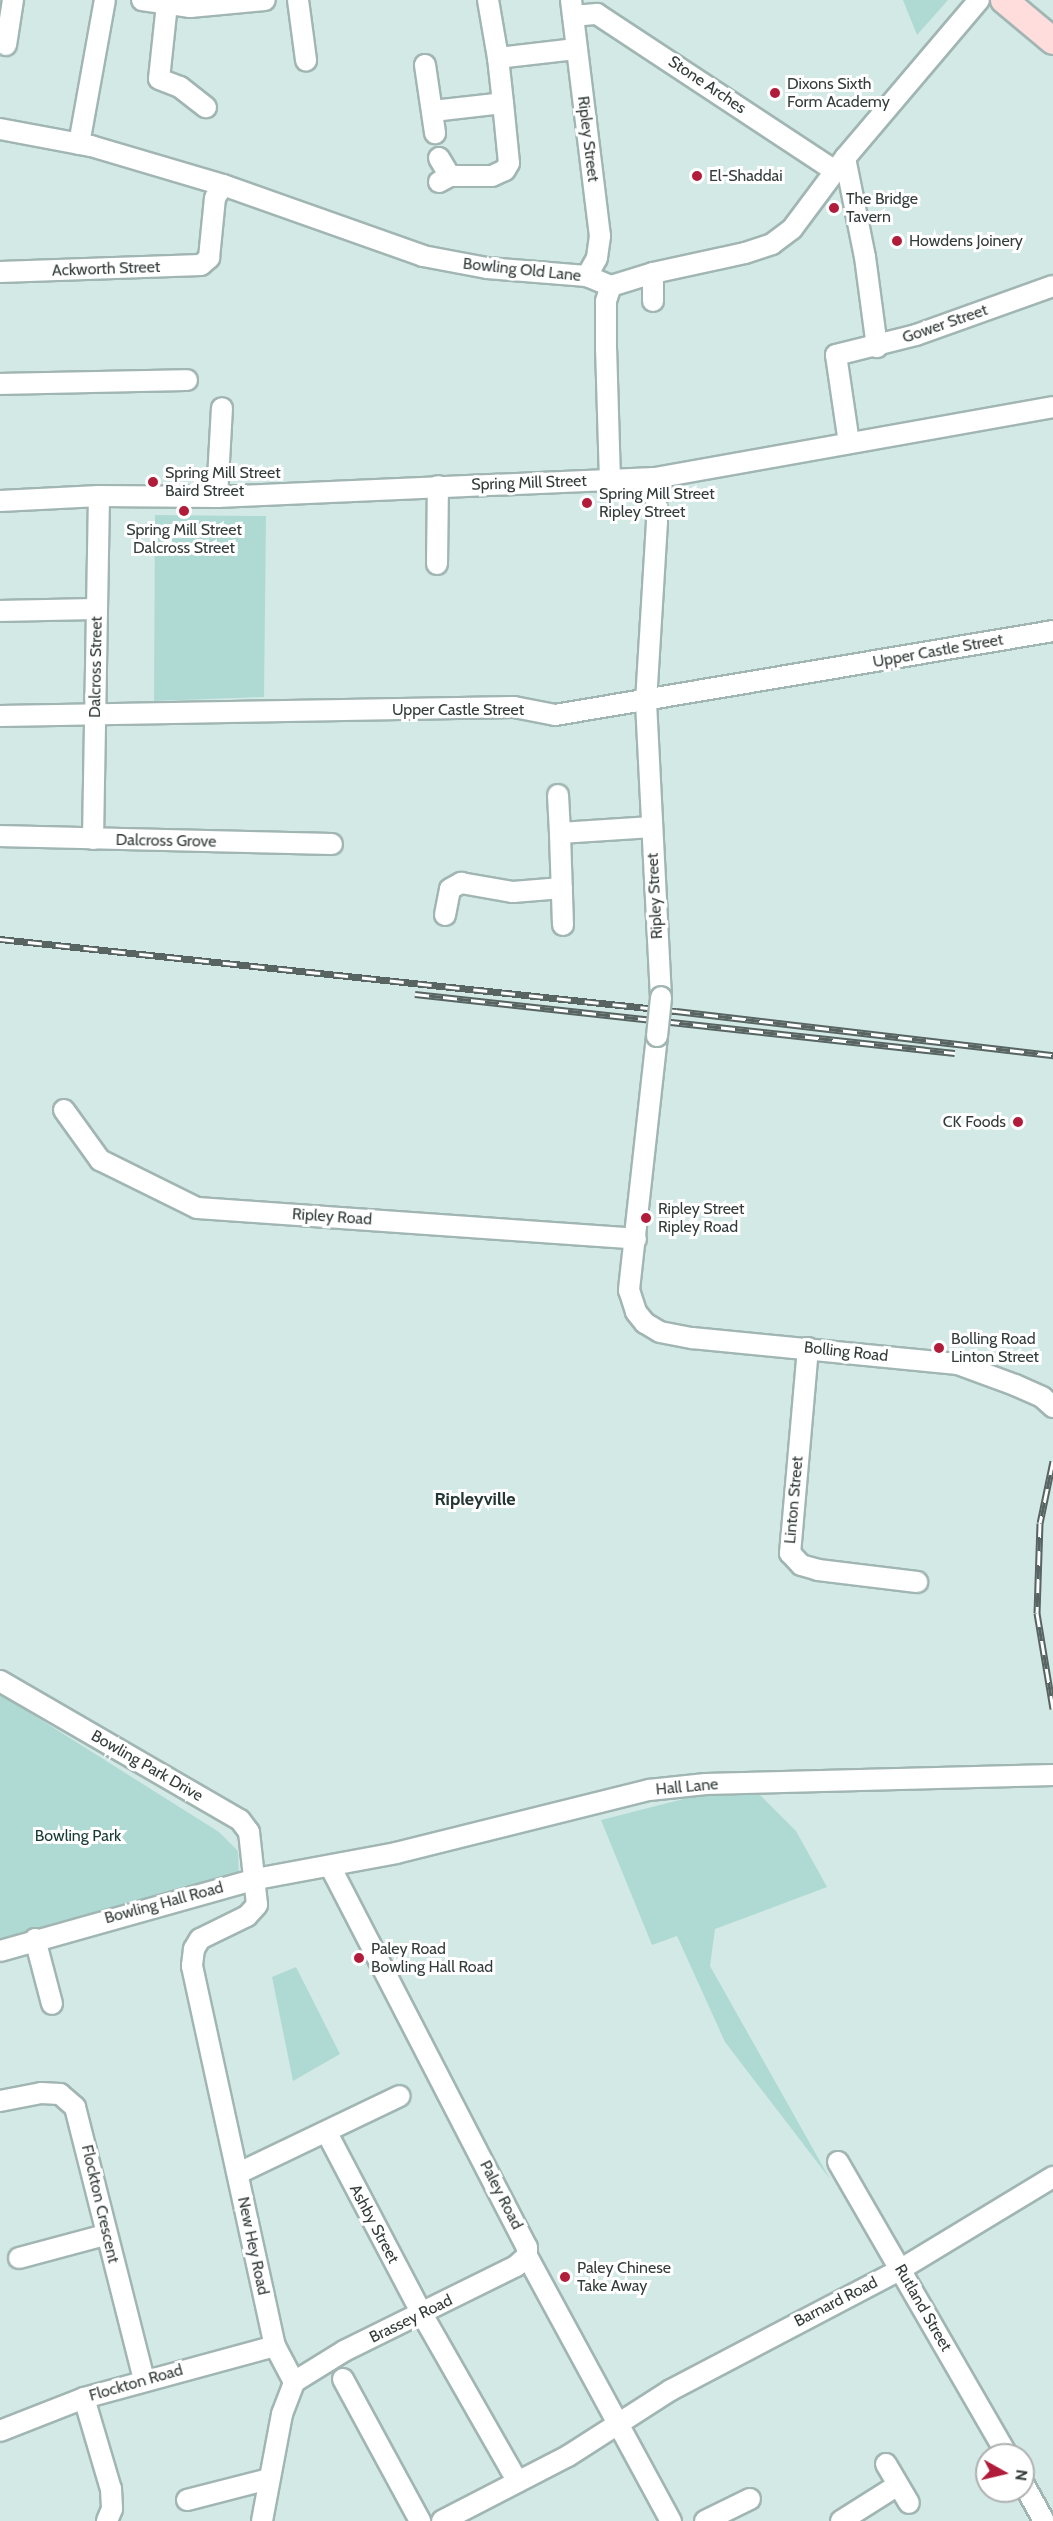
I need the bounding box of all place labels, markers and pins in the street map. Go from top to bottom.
place label: Dixons Sixth Form Academy [787,74,890,112]
marker: Dixons Sixth Form Academy [768,86,782,100]
place label: El-Shaddai [709,166,783,186]
marker: El-Shaddai [690,169,704,183]
place label: The Bridge Tavern [846,189,918,227]
marker: The Bridge Tavern [827,201,841,215]
place label: Howdens Joinery [909,231,1023,251]
marker: Howdens Joinery [890,234,904,248]
place label: Spring Mill Street Baird Street [165,463,281,501]
marker: Spring Mill Street Baird Street [146,475,160,489]
place label: Spring Mill Street Ripley Street [599,484,715,522]
marker: Spring Mill Street Ripley Street [580,496,594,510]
marker: Spring Mill Street Dalcross Street [177,504,191,518]
place label: Spring Mill Street Dalcross Street [126,520,242,558]
place label: CK Foods [943,1112,1006,1132]
marker: CK Foods [1011,1115,1025,1129]
place label: Ripley Street Ripley Road [658,1199,744,1237]
marker: Ripley Street Ripley Road [639,1211,653,1225]
place label: Bolling Road Linton Street [951,1329,1039,1367]
marker: Bolling Road Linton Street [932,1341,946,1355]
place label: Paley Road Bowling Hall Road [371,1939,493,1977]
marker: Paley Road Bowling Hall Road [352,1951,366,1965]
place label: Paley Chinese Take Away [577,2258,671,2296]
marker: Paley Chinese Take Away [558,2270,572,2284]

